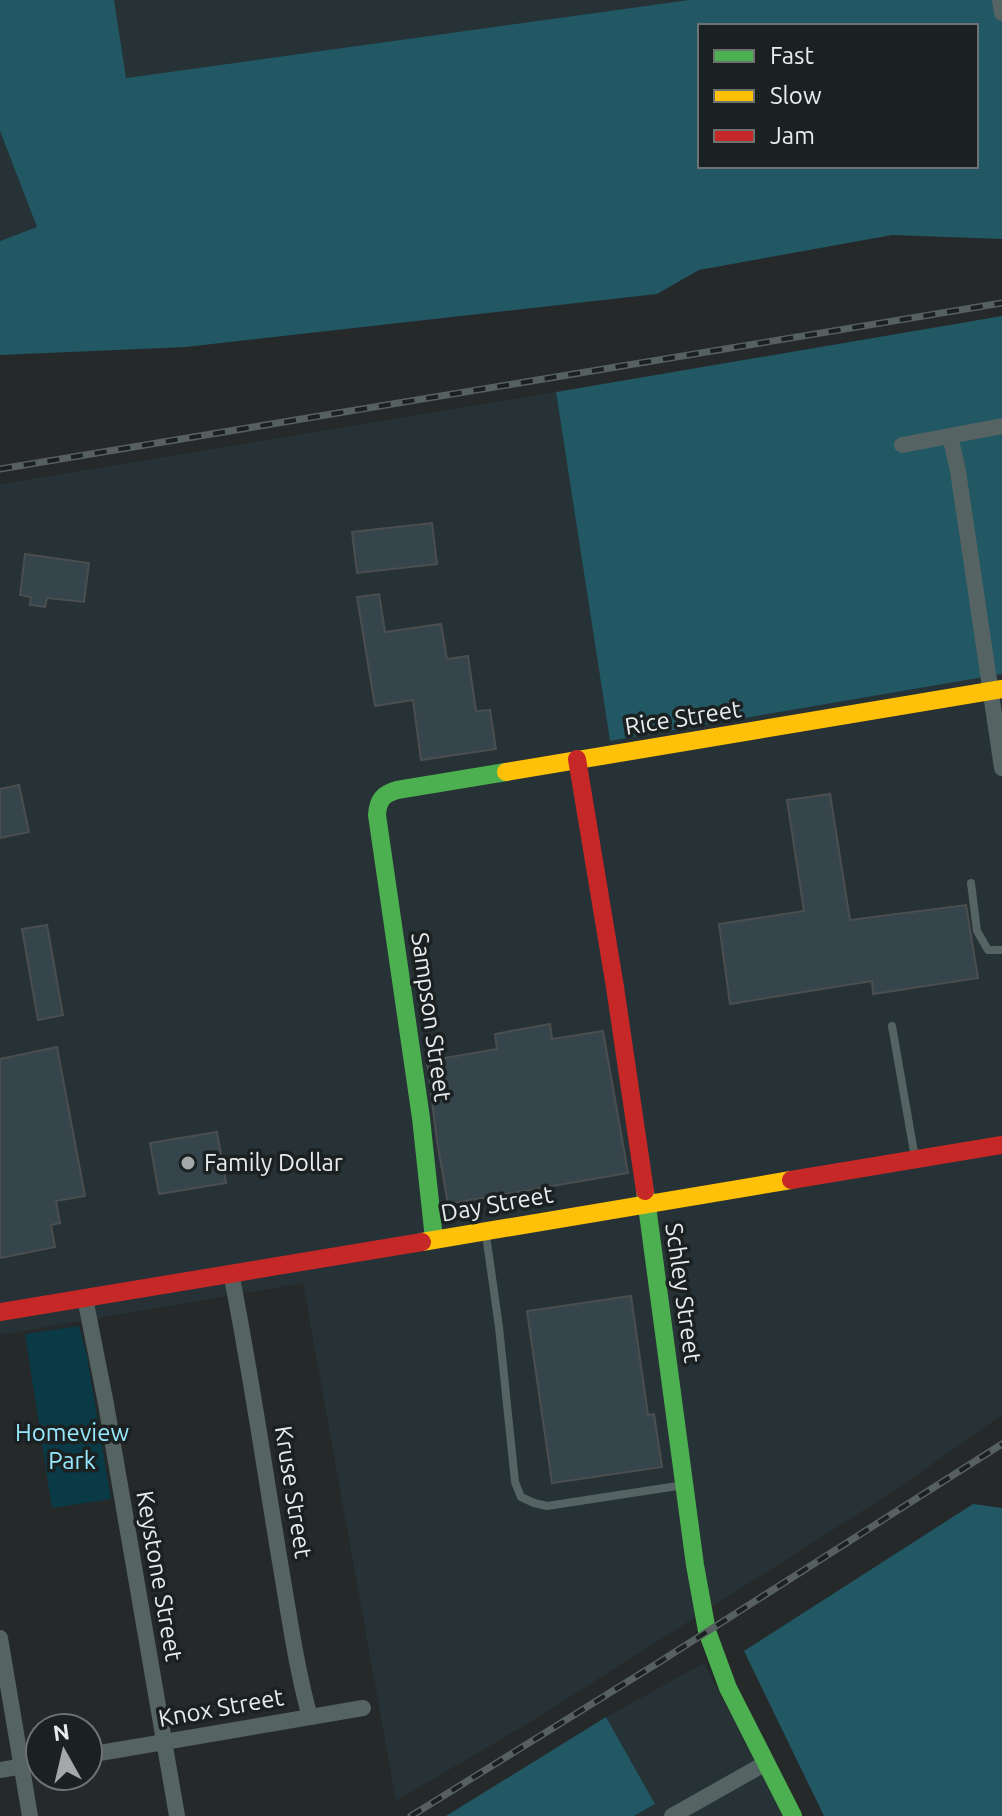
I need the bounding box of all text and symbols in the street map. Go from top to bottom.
legend [698,24,978,168]
text: Fast [770,42,814,69]
text: Slow [770,82,822,109]
text: Jam [770,122,815,149]
street label: Rice Street [623,695,744,740]
street label: Sampson Street [406,931,457,1104]
place label: Family Dollar [204,1149,343,1176]
marker: Family Dollar [179,1154,197,1172]
street label: Day Street [439,1180,556,1227]
street label: Schley Street [660,1221,707,1365]
park label: Homeview Park [15,1419,129,1474]
street label: Kruse Street [270,1424,317,1561]
street label: Keystone Street [131,1489,188,1664]
street label: Knox Street [156,1683,286,1732]
north arrow [24,1712,104,1792]
text: N [51,1718,71,1745]

